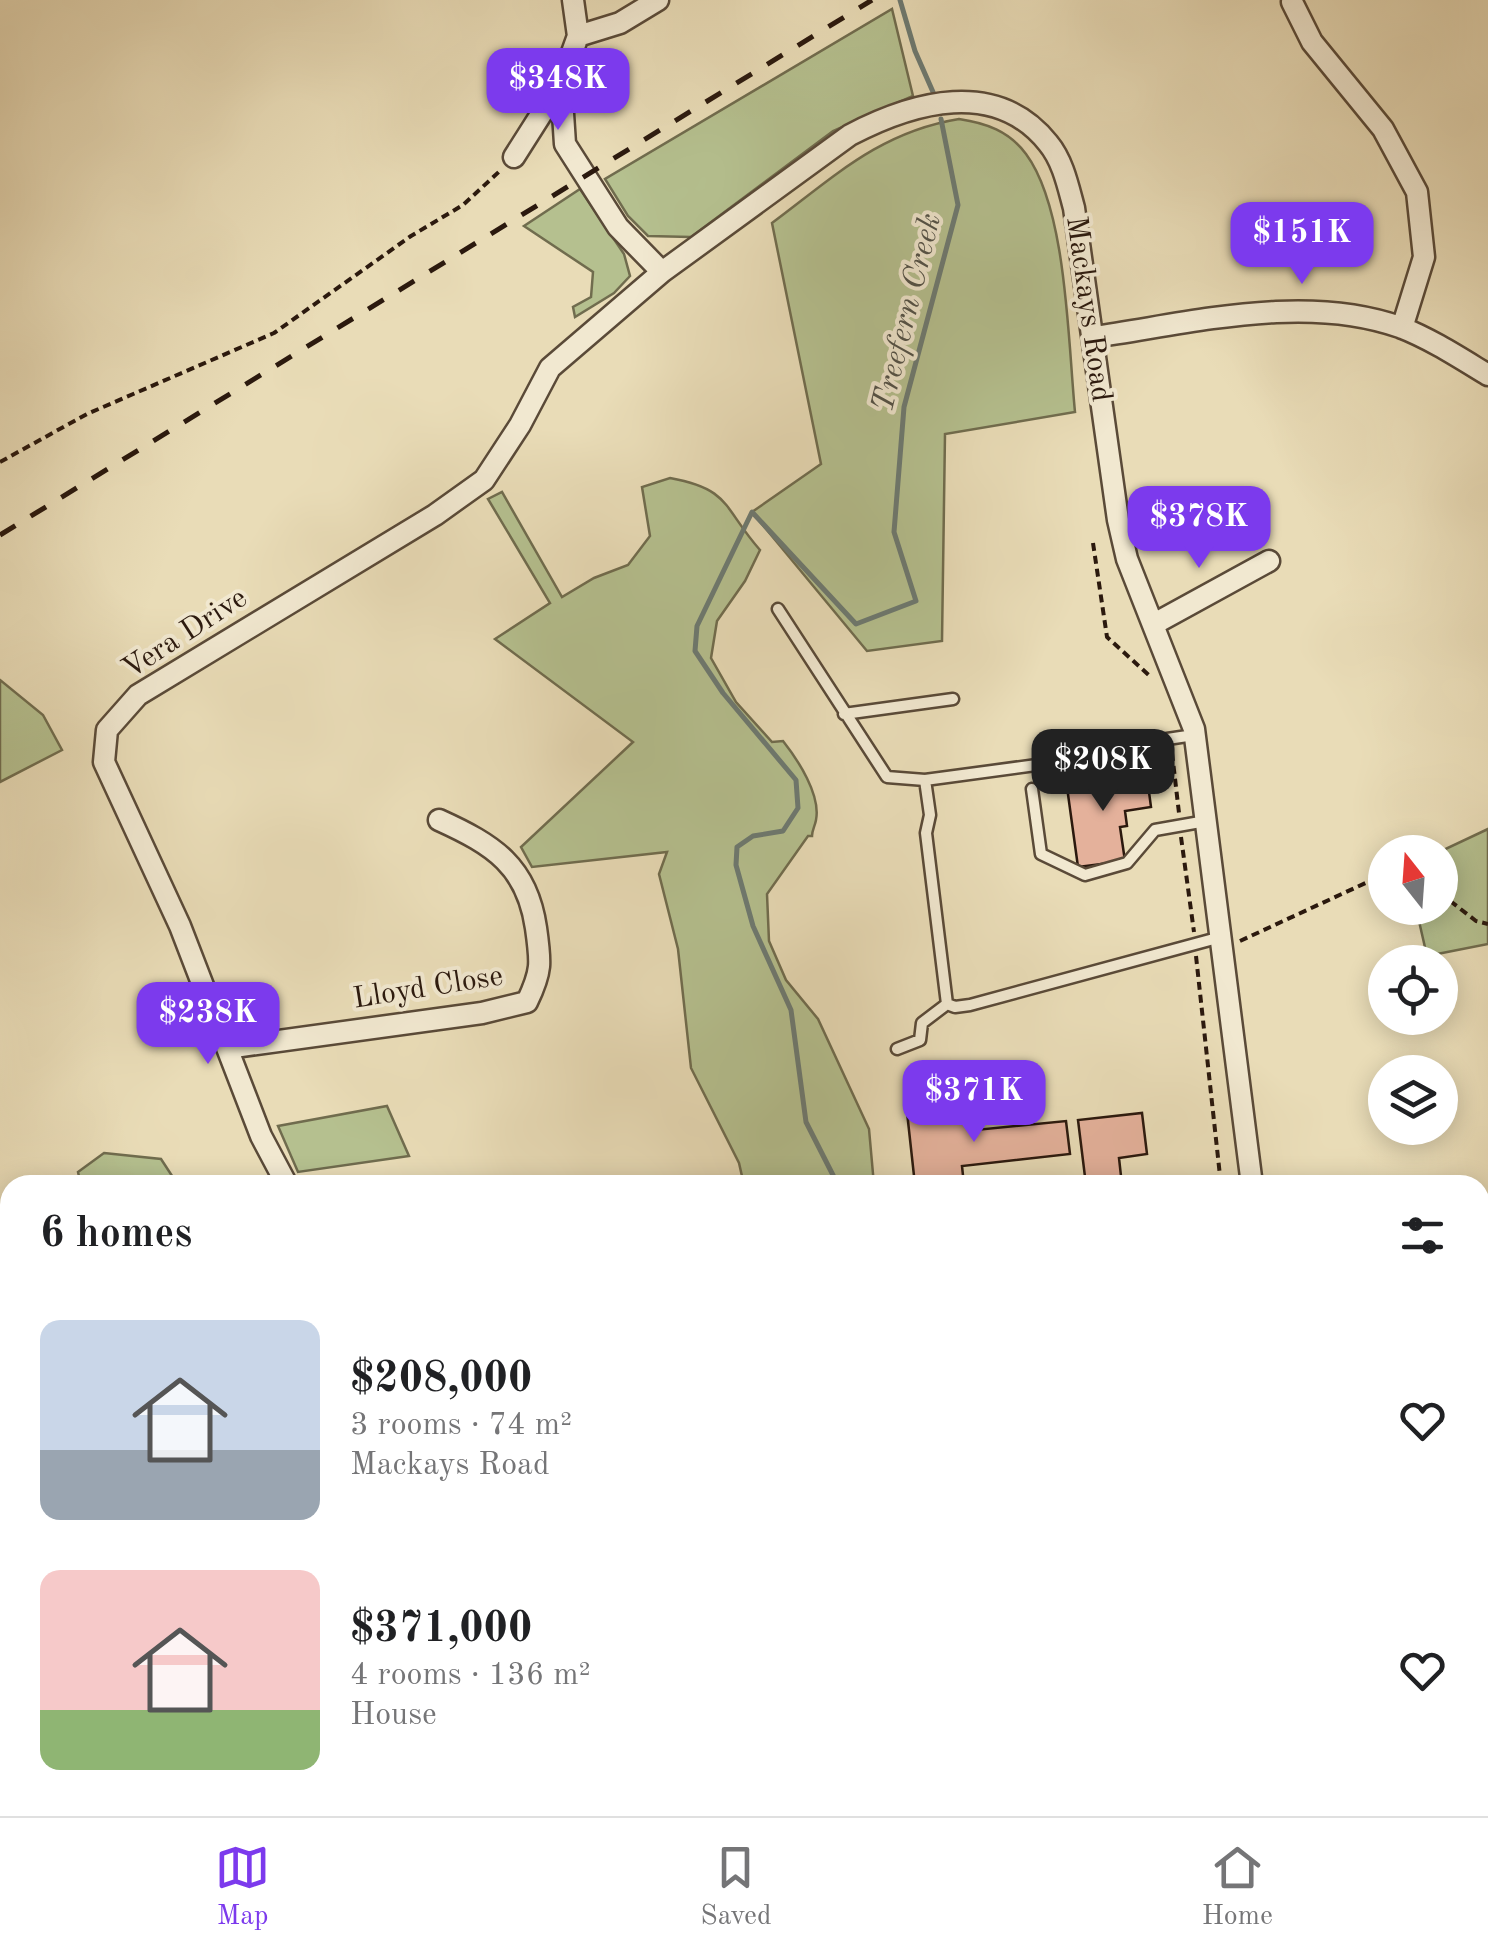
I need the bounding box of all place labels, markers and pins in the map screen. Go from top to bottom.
pin: $348K [488,48,628,133]
pin: $151K [1232,202,1372,287]
pin: $378K [1129,486,1269,571]
pin: $208K [1033,729,1173,814]
pin: $238K [138,982,278,1067]
pin: $371K [904,1060,1044,1145]

